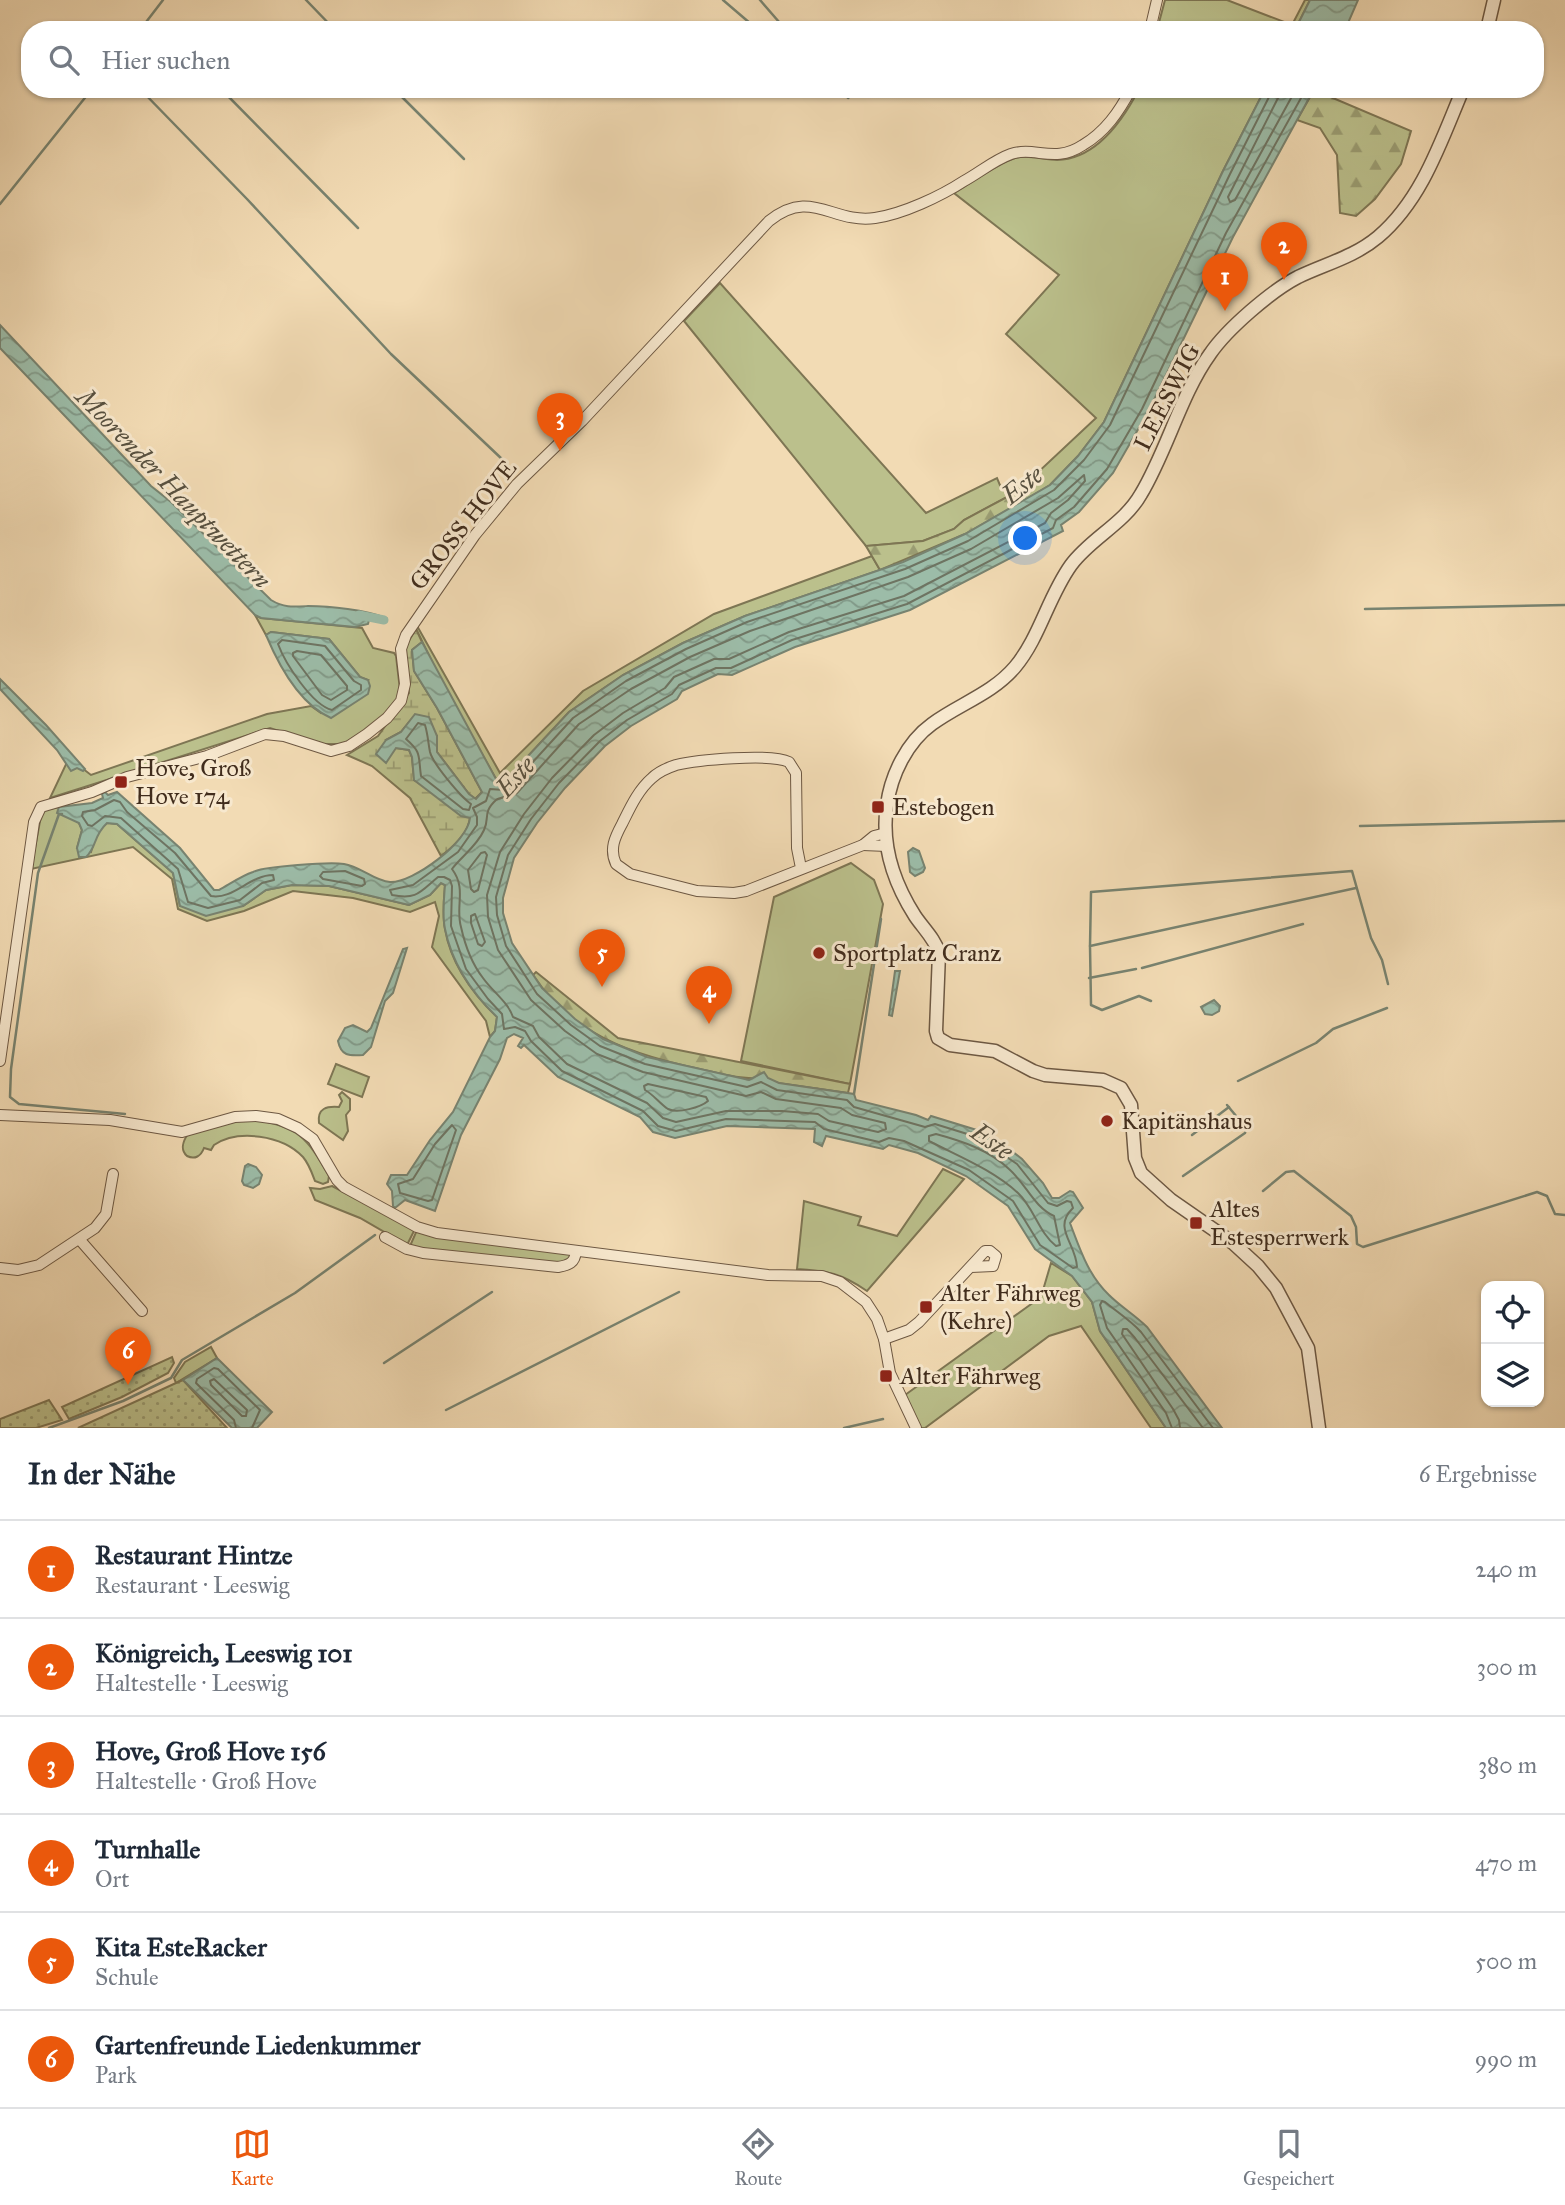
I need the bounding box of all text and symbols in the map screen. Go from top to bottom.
search box [21,21,1544,98]
icon: search [45,41,83,79]
text: Hier suchen [101,44,230,76]
pin: 2 [1261,222,1307,280]
pin: 1 [1202,253,1248,311]
street label: LEESWIG [1127,338,1207,456]
water label: Moorender Hauptwettern [67,379,278,596]
pin: 3 [537,393,583,451]
street label: GROSS HOVE [403,454,523,596]
water label: Este [994,458,1050,512]
your location [1008,521,1042,555]
water label: Este [488,749,543,805]
place label: Hove, Groß Hove 174 [135,753,251,811]
marker: Hove, Groß Hove 174 [113,774,129,790]
place label: Estebogen [892,792,995,822]
marker: Estebogen [870,799,886,815]
pin: 5 [579,929,625,987]
place label: Sportplatz Cranz [833,938,1001,968]
marker: Sportplatz Cranz [811,945,827,961]
pin: 4 [686,966,732,1024]
place label: Kapitänshaus [1121,1106,1252,1136]
marker: Kapitänshaus [1099,1113,1115,1129]
water label: Este [964,1115,1020,1167]
place label: Altes Estesperrwerk [1209,1194,1350,1252]
marker: Altes Estesperrwerk [1188,1215,1204,1231]
place label: Alter Fährweg (Kehre) [939,1278,1081,1336]
map controls [1481,1281,1544,1407]
button: locate [1481,1281,1544,1344]
marker: Alter Fährweg (Kehre) [918,1299,934,1315]
pin: 6 [105,1327,151,1385]
button: layers [1481,1344,1544,1407]
place label: Alter Fährweg [899,1361,1041,1391]
marker: Alter Fährweg [878,1368,894,1384]
text: In der Nähe [28,1456,176,1492]
text: 6 Ergebnisse [1419,1460,1537,1488]
text: Restaurant Hintze [95,1539,293,1571]
text: 1 [46,1555,56,1583]
text: 240 m [1475,1555,1537,1583]
text: Restaurant · Leeswig [95,1571,290,1599]
text: Königreich, Leeswig 101 [95,1637,352,1669]
text: 2 [45,1653,57,1681]
text: 300 m [1477,1653,1537,1681]
text: Haltestelle · Leeswig [95,1669,288,1697]
text: Hove, Groß Hove 156 [95,1735,326,1767]
text: 3 [46,1751,56,1779]
text: 380 m [1478,1751,1537,1779]
text: Haltestelle · Groß Hove [95,1767,317,1795]
text: Turnhalle [95,1833,200,1865]
text: 4 [45,1849,57,1877]
text: 470 m [1475,1849,1537,1877]
text: Ort [95,1865,129,1893]
text: Kita EsteRacker [95,1931,267,1963]
text: 5 [46,1947,56,1975]
text: 500 m [1475,1947,1537,1975]
text: Schule [95,1963,159,1991]
text: Gartenfreunde Liedenkummer [95,2029,421,2061]
text: 6 [45,2045,57,2073]
text: 990 m [1475,2045,1537,2073]
text: Park [95,2061,137,2089]
tab: Karte [230,2125,274,2190]
tab: Route [735,2125,782,2190]
tab: Gespeichert [1243,2125,1335,2190]

